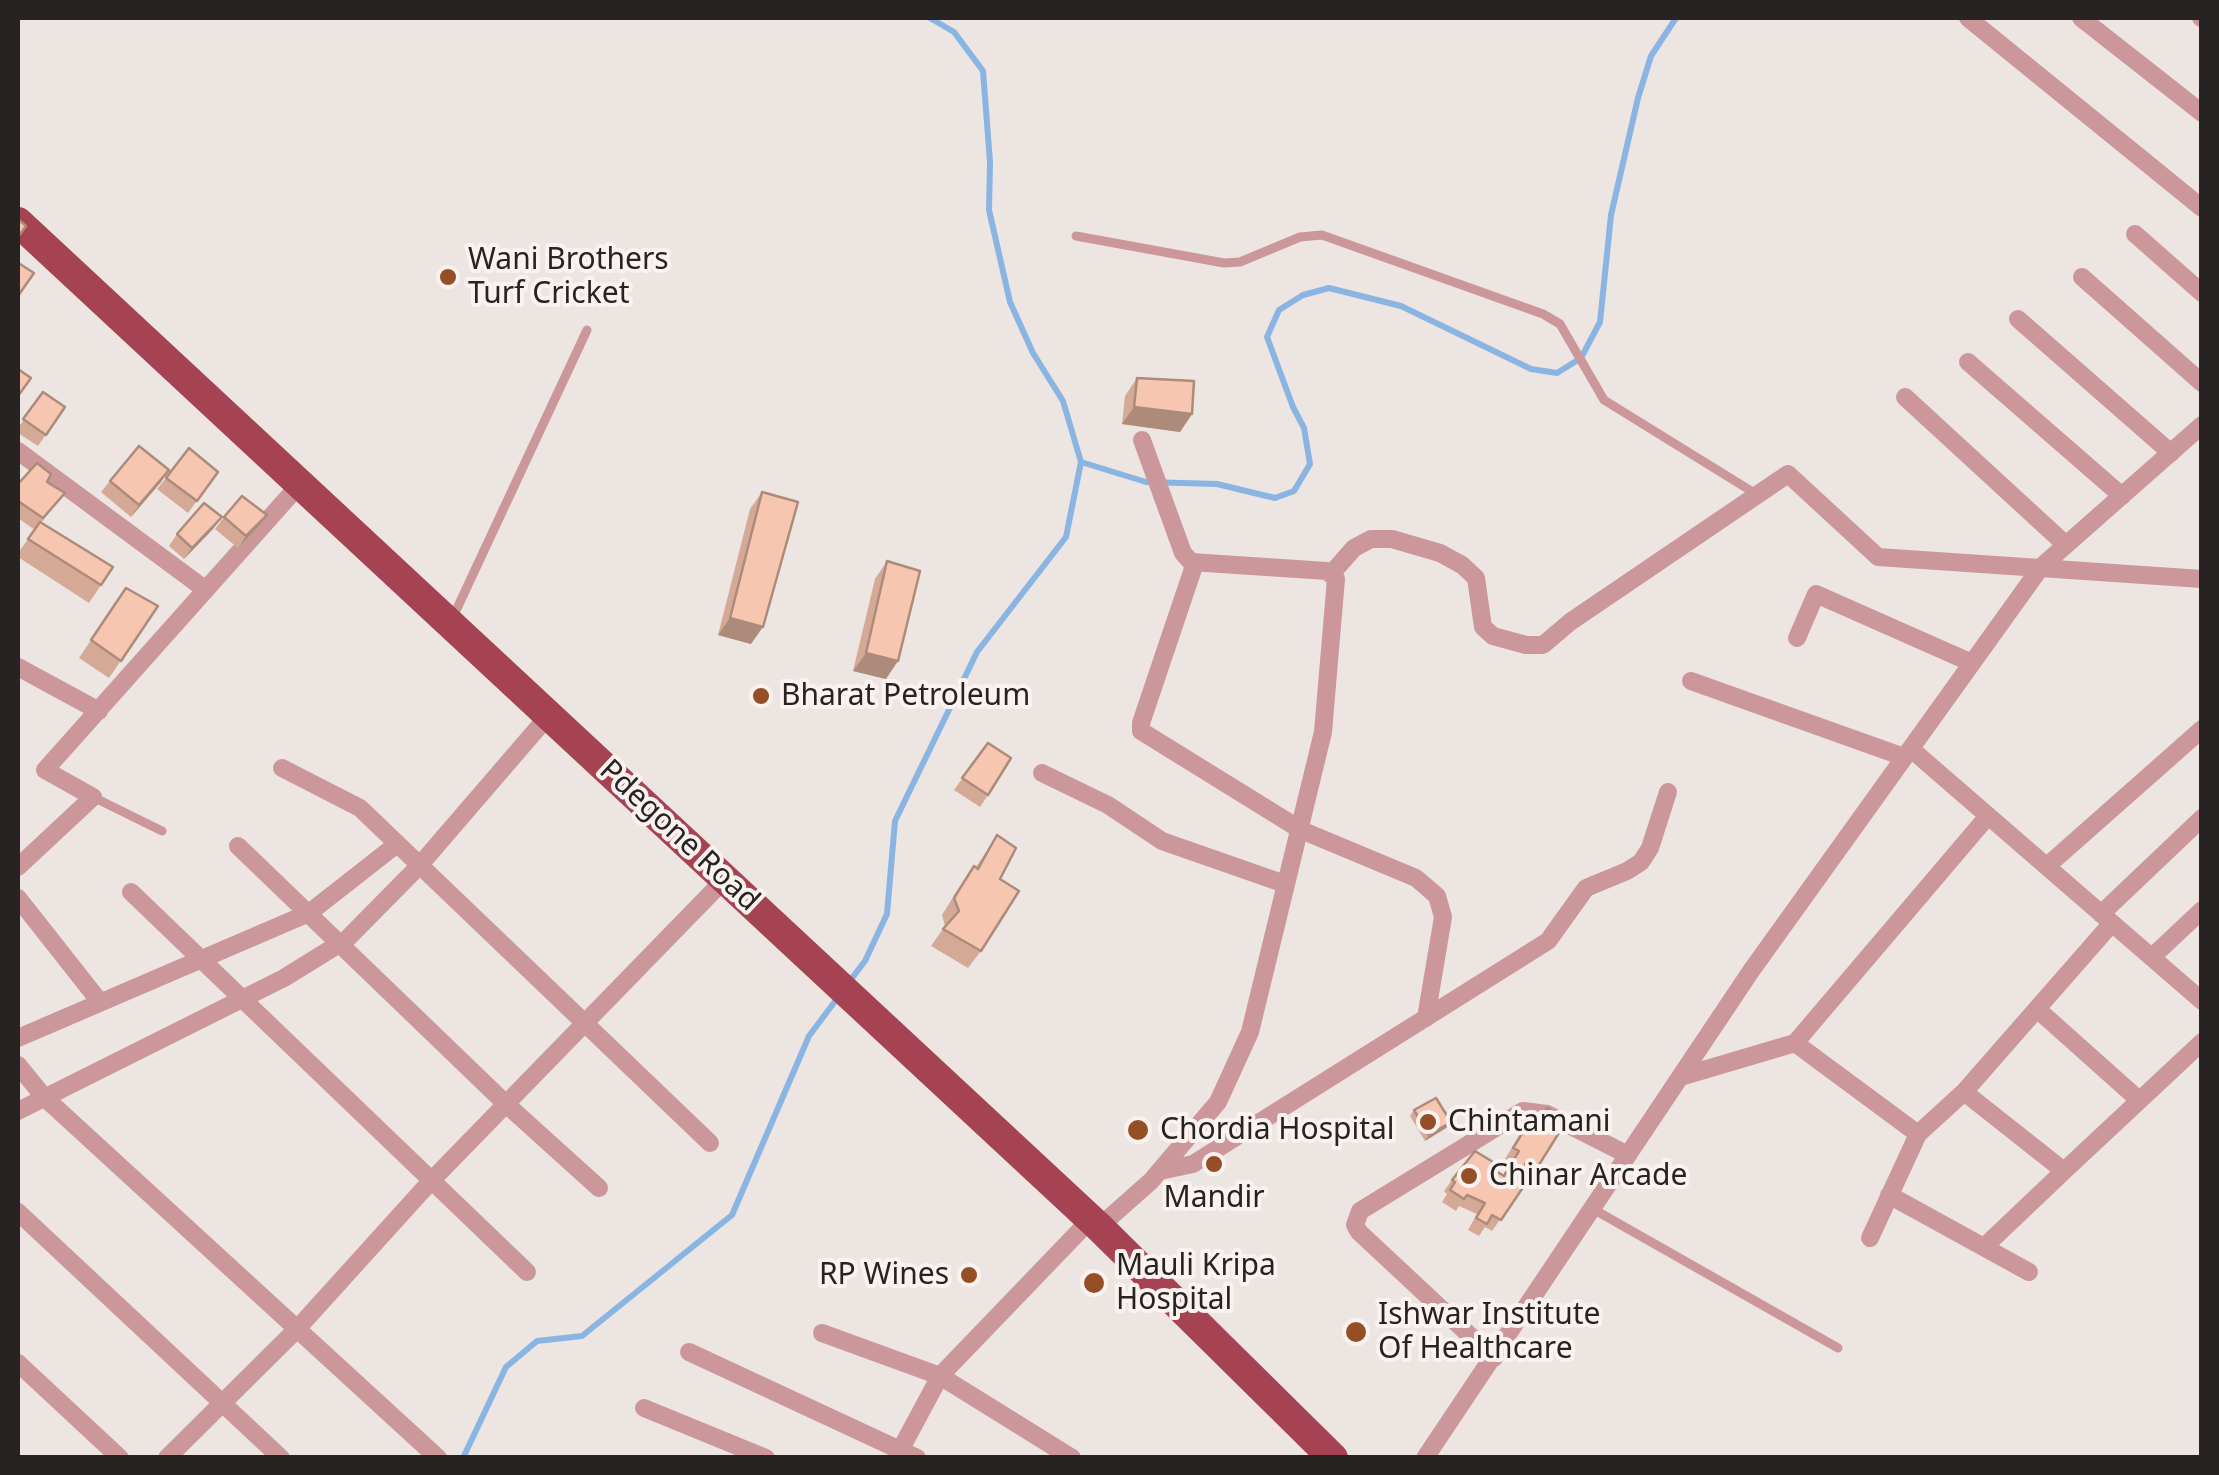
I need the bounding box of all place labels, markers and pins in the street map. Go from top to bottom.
place label: Wani Brothers Turf Cricket [468,242,669,312]
marker: Wani Brothers Turf Cricket [437,266,459,288]
place label: Bharat Petroleum [781,678,1030,714]
marker: Bharat Petroleum [750,685,772,707]
place label: Chintamani [1448,1104,1611,1140]
marker: Chintamani [1417,1111,1439,1133]
place label: Chordia Hospital [1160,1112,1395,1148]
marker: Chordia Hospital [1125,1117,1151,1143]
marker: Mandir [1203,1153,1225,1175]
place label: Chinar Arcade [1489,1158,1687,1194]
marker: Chinar Arcade [1458,1165,1480,1187]
place label: Mandir [1163,1180,1265,1216]
place label: Mauli Kripa Hospital [1116,1248,1276,1318]
place label: RP Wines [819,1257,949,1293]
marker: RP Wines [958,1264,980,1286]
marker: Mauli Kripa Hospital [1081,1270,1107,1296]
place label: Ishwar Institute Of Healthcare [1378,1297,1600,1368]
marker: Ishwar Institute Of Healthcare [1343,1319,1369,1345]

